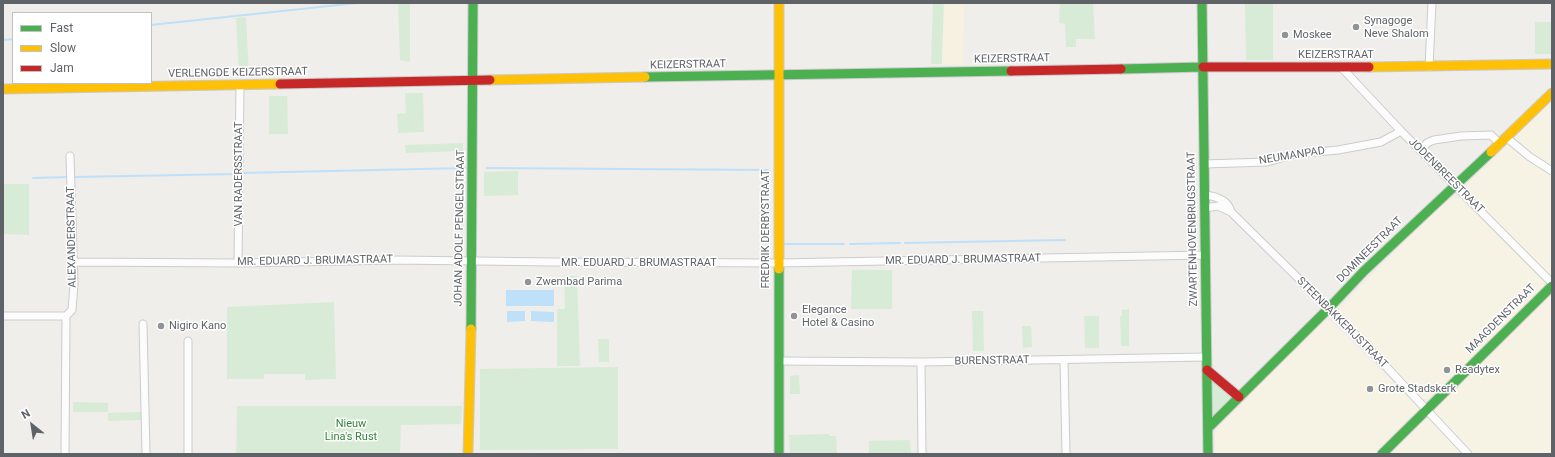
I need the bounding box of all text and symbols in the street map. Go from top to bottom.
legend [12,12,152,84]
place label: Synagoge Neve Shalom [1364,14,1429,40]
text: Fast [50,21,73,35]
marker: Synagoge Neve Shalom [1351,22,1361,32]
place label: Moskee [1293,28,1332,42]
marker: Moskee [1280,30,1290,40]
text: Slow [50,41,76,55]
street label: KEIZERSTRAAT [1298,48,1374,62]
street label: KEIZERSTRAAT [974,52,1050,66]
street label: KEIZERSTRAAT [650,58,726,72]
text: Jam [50,61,74,75]
street label: VERLENGDE KEIZERSTRAAT [168,65,308,81]
street label: VAN RADERSSTRAAT [232,121,246,227]
street label: JODENBREESTRAAT [1406,136,1486,216]
street label: NEUMANPAD [1258,144,1326,168]
street label: JOHAN ADOLF PENGELSTRAAT [452,149,468,307]
street label: ZWARTENHOVENBRUGSTRAAT [1185,151,1201,307]
street label: FREDRIK DERBYSTRAAT [759,169,773,289]
street label: ALEXANDERSTRAAT [65,186,79,288]
street label: DOMINEESTRAAT [1334,214,1406,286]
street label: MR. EDUARD J. BRUMASTRAAT [885,252,1041,268]
street label: MR. EDUARD J. BRUMASTRAAT [237,253,393,269]
street label: MR. EDUARD J. BRUMASTRAAT [561,256,717,270]
place label: Zwembad Parima [536,275,622,289]
street label: STEENBAKKERIJSTRAAT [1294,275,1390,371]
marker: Zwembad Parima [523,277,533,287]
street label: MAAGDENSTRAAT [1463,281,1539,357]
place label: Elegance Hotel & Casino [802,303,874,329]
marker: Elegance Hotel & Casino [789,311,799,321]
place label: Nigiro Kano [169,319,226,333]
marker: Nigiro Kano [156,321,166,331]
street label: BURENSTRAAT [954,354,1030,368]
place label: Readytex [1455,363,1500,377]
marker: Readytex [1442,365,1452,375]
place label: Grote Stadskerk [1378,382,1456,396]
marker: Grote Stadskerk [1365,384,1375,394]
north arrow [12,405,52,445]
text: N [19,407,32,422]
park label: Nieuw Lina's Rust [325,417,377,443]

